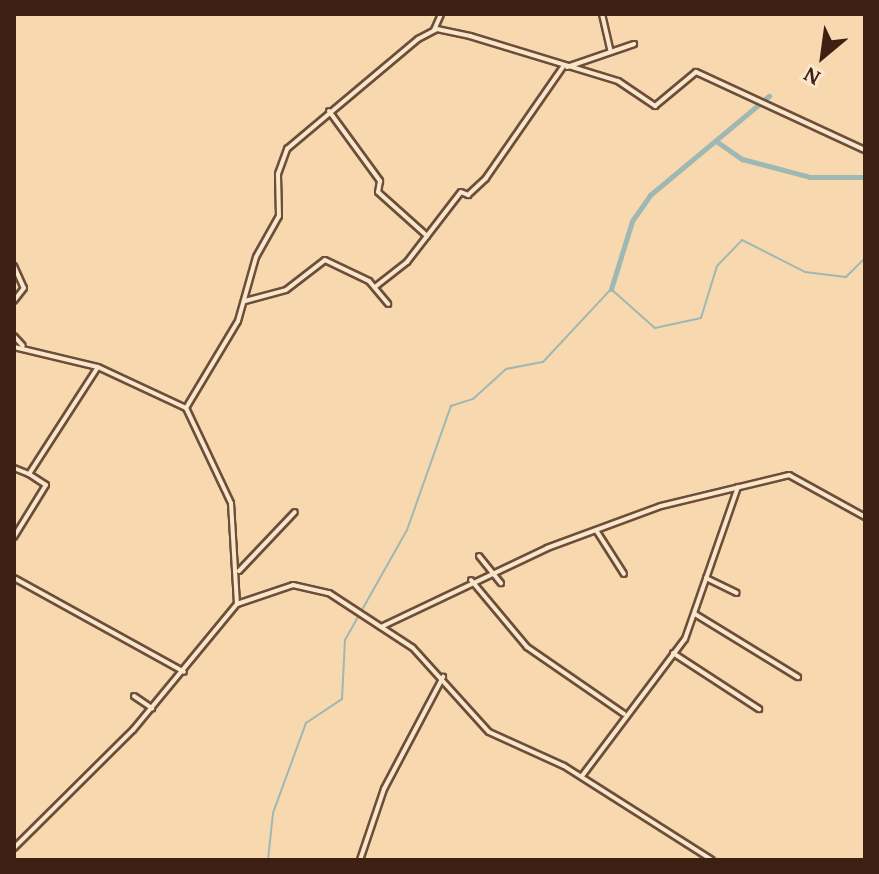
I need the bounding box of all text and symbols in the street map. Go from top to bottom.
north arrow [783,16,863,96]
text: N [797,59,826,95]

